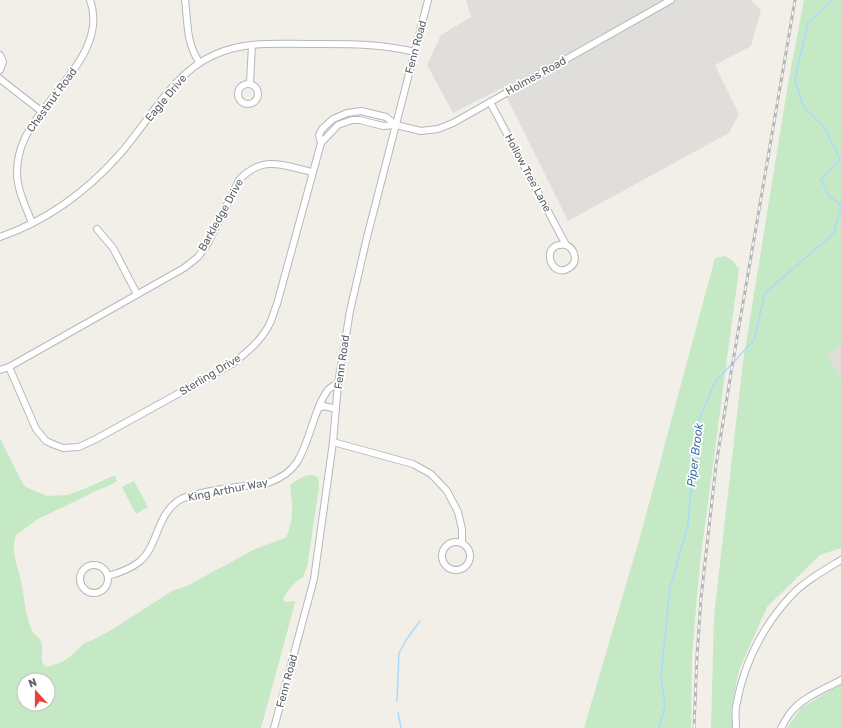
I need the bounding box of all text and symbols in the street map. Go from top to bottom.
street label: Fenn Road [403,19,429,75]
street label: Holmes Road [503,54,569,98]
street label: Chestnut Road [24,65,80,135]
street label: Eagle Drive [143,72,189,124]
street label: Hollow Tree Lane [502,132,554,214]
street label: Barkledge Drive [196,177,246,253]
street label: Fenn Road [332,334,352,390]
street label: Sterling Drive [177,352,243,398]
water label: Piper Brook [684,421,706,488]
street label: King Arthur Way [187,476,269,504]
street label: Fenn Road [274,653,300,709]
north arrow [16,672,56,712]
text: N [27,676,39,691]

